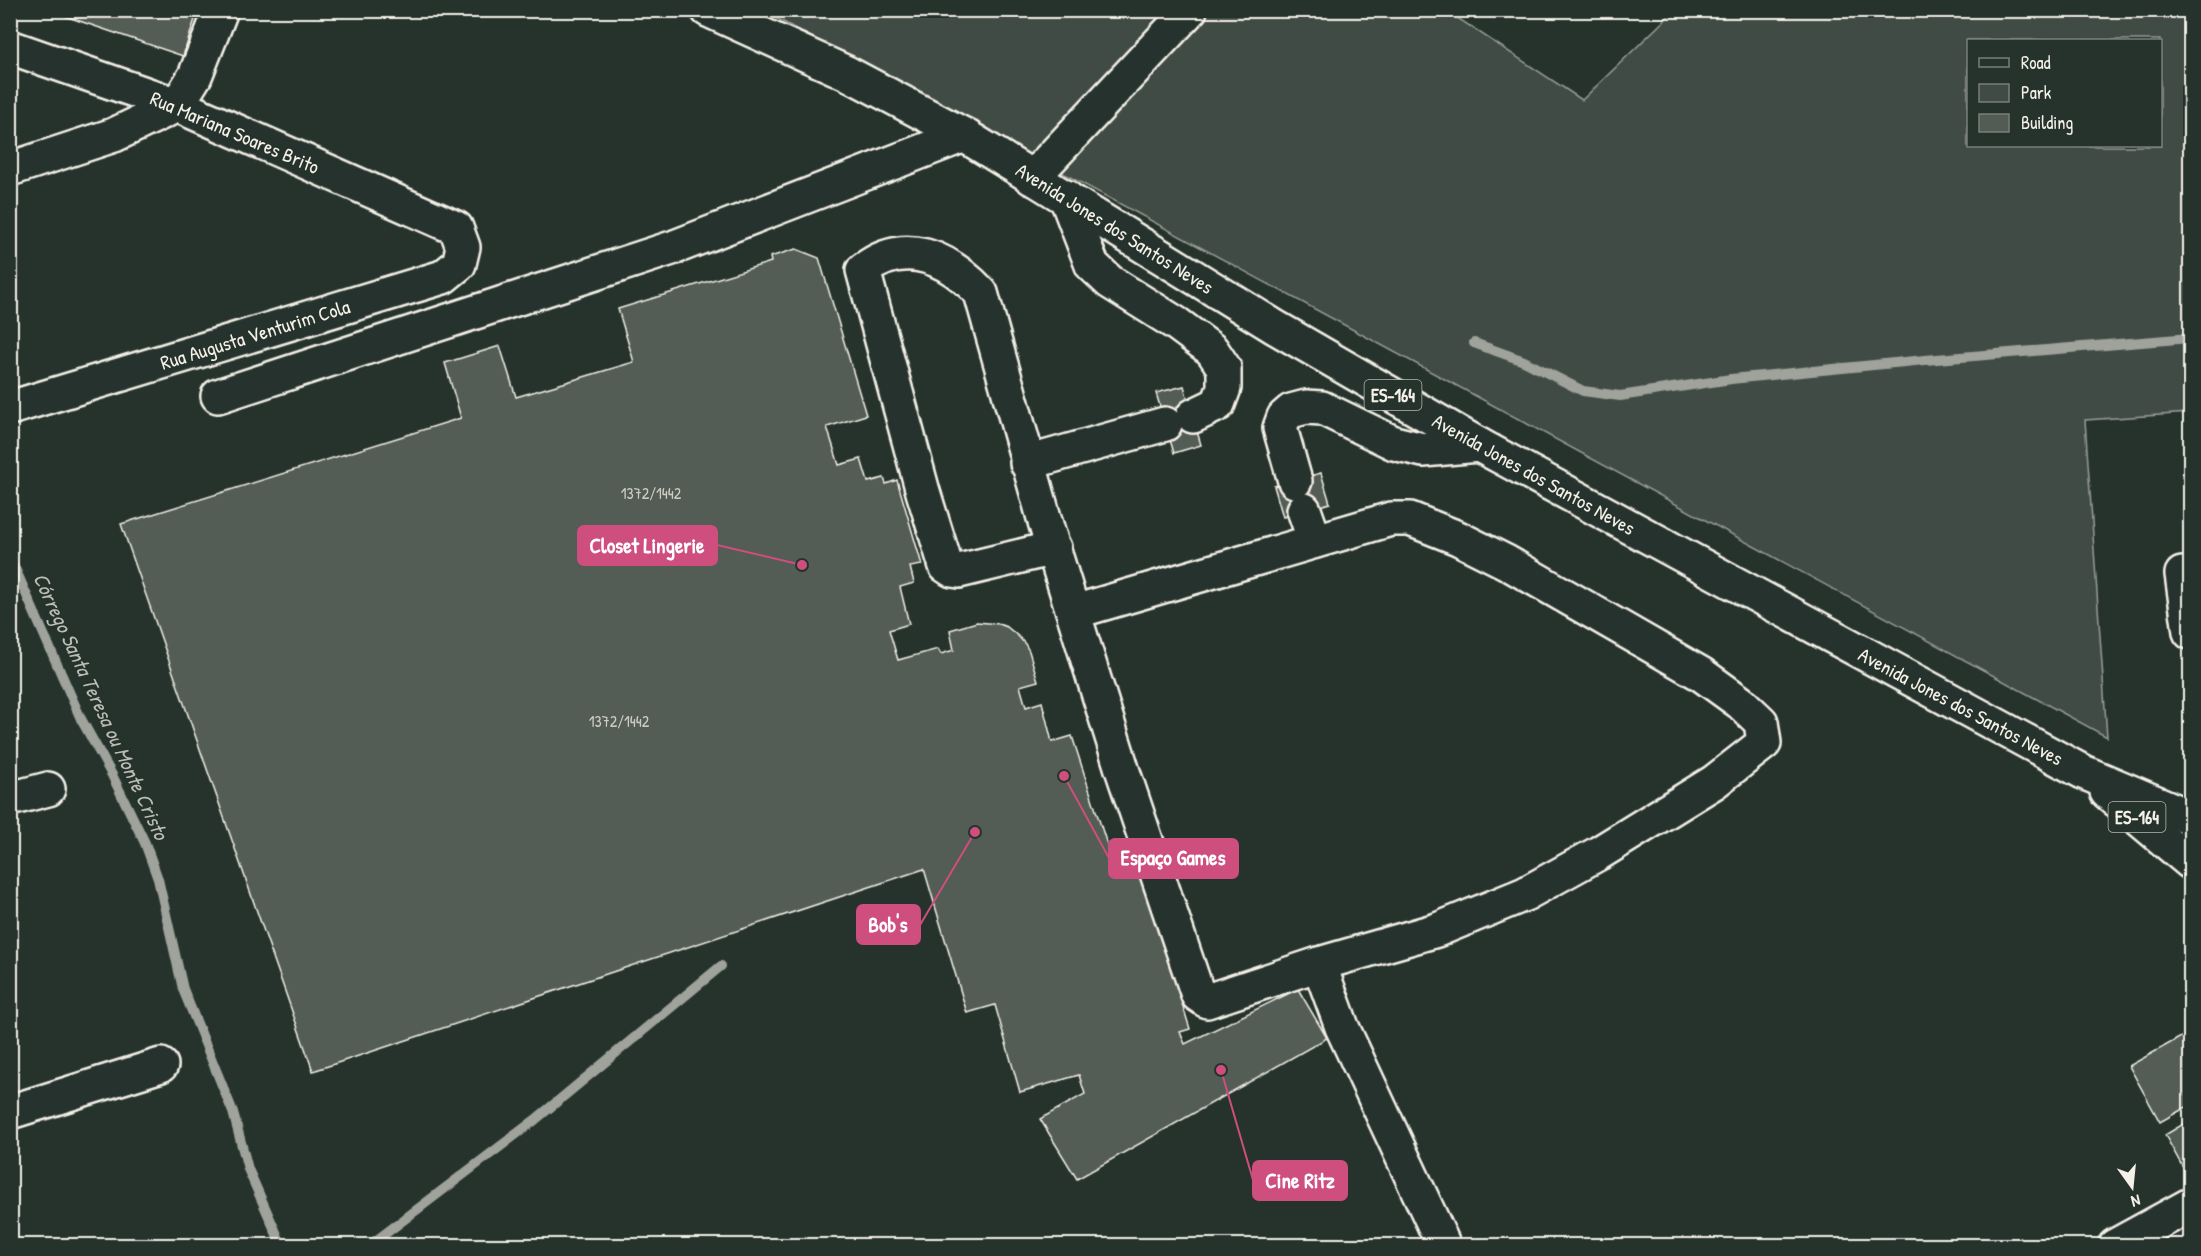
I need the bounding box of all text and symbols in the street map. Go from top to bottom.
legend [1967,39,2162,147]
text: Road [2021,50,2051,75]
text: Park [2021,80,2052,105]
street label: Rua Mariana Soares Brito [146,84,324,180]
text: Building [2021,110,2073,135]
street label: Avenida Jones dos Santos Neves [1011,156,1219,300]
street label: Rua Augusta Venturim Cola [157,292,353,376]
road number: ES-164 [1364,380,1422,410]
street label: Avenida Jones dos Santos Neves [1428,407,1640,541]
house number: 1372/1442 [621,482,682,504]
callout: Closet Lingerie [578,526,717,565]
text: Closet Lingerie [590,531,705,561]
water label: Córrego Santa Teresa ou Monte Cristo [26,568,176,845]
street label: Avenida Jones dos Santos Neves [1854,641,2068,772]
house number: 1372/1442 [589,710,650,732]
road number: ES-164 [2108,802,2166,832]
callout: Espaço Games [1109,839,1238,878]
text: Espaço Games [1120,843,1226,873]
callout: Bob's [857,905,920,944]
text: Bob's [868,910,908,939]
north arrow [2102,1157,2162,1217]
callout: Cine Ritz [1253,1161,1347,1200]
text: Cine Ritz [1265,1166,1335,1195]
text: N [2128,1190,2143,1213]

